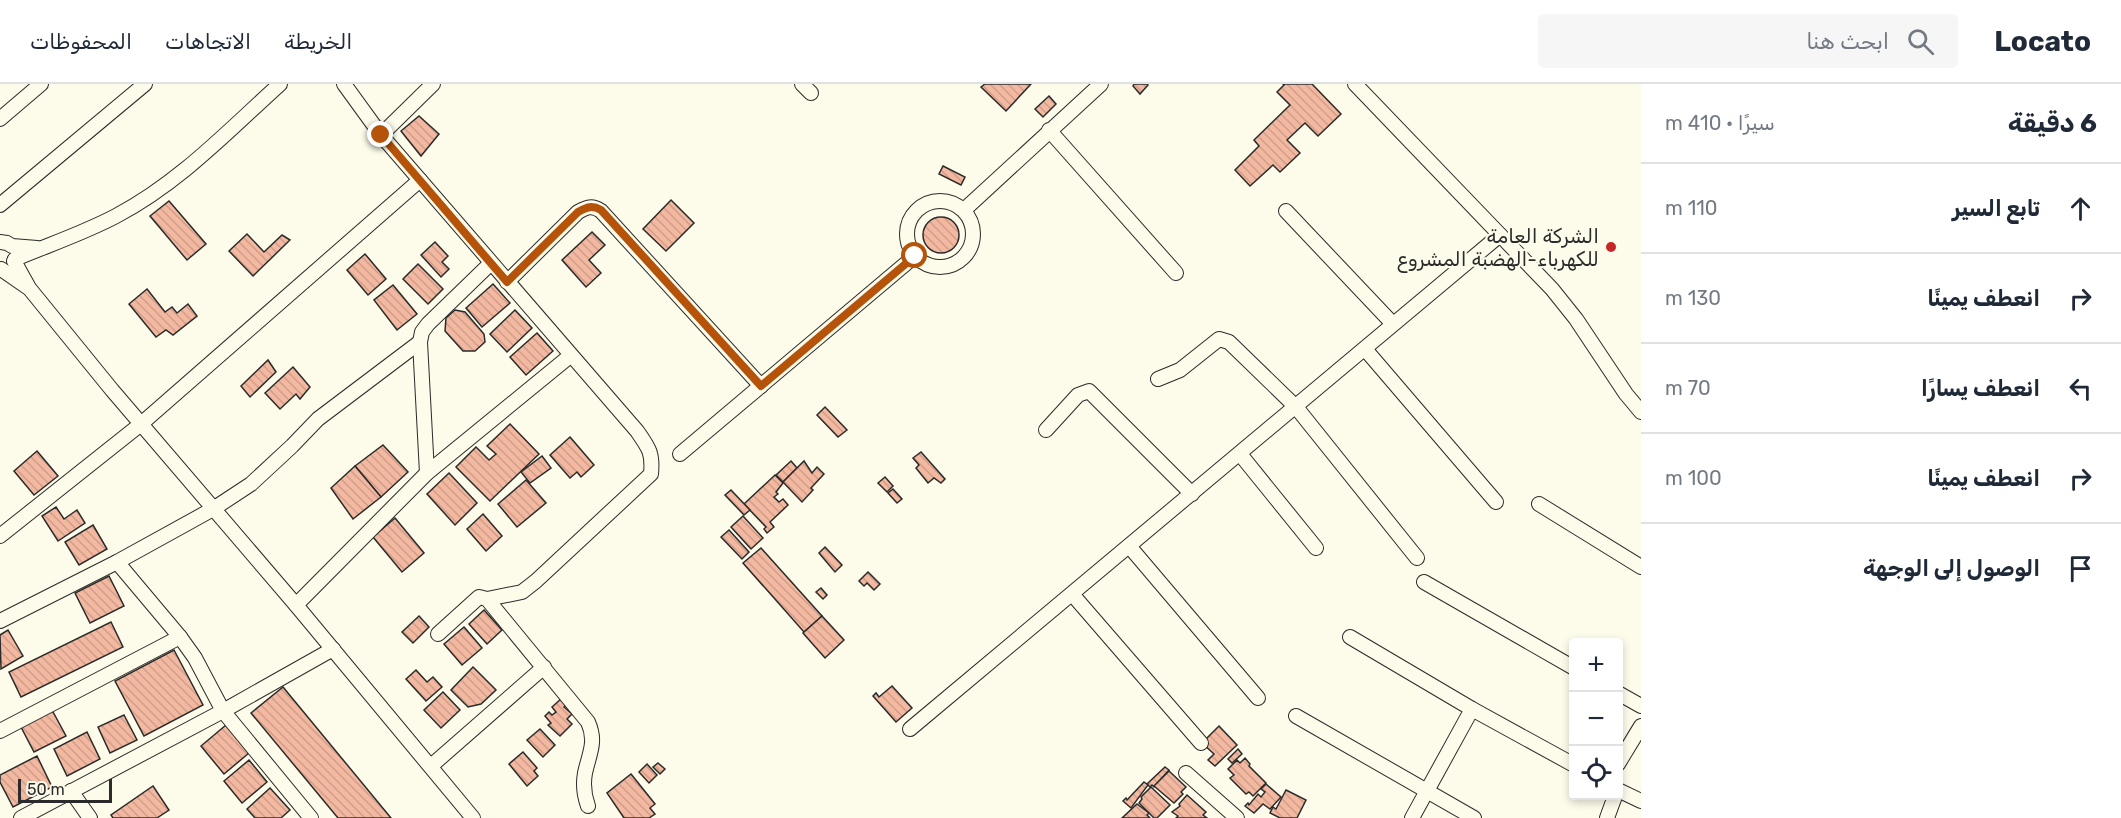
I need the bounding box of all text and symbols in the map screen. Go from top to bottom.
search box [1538,14,1958,68]
icon: search [1904,25,1937,58]
text: Locato [1994,25,2091,58]
text: ابحث هنا [1806,28,1889,55]
text: المحفوظات [30,29,132,54]
text: الاتجاهات [165,29,251,54]
text: الخريطة [284,29,352,54]
text: 6 دقيقة [2008,108,2097,139]
text: سيرًا · 410 m [1665,111,1775,135]
route end [367,121,393,147]
icon: ahead [2064,192,2097,225]
text: تابع السير [1952,195,2040,222]
text: 110 m [1665,196,1718,220]
place label: الشركة العامة للكهرباء-الهضبة المشروع [1397,224,1599,273]
marker: الشركة العامة للكهرباء-الهضبة المشروع [1604,240,1618,254]
route start [901,242,927,268]
icon: right [2064,282,2097,315]
text: انعطف يمينًا [1927,285,2040,312]
text: 130 m [1665,286,1721,310]
icon: left [2064,372,2097,405]
text: انعطف يسارًا [1921,375,2040,402]
text: 70 m [1665,376,1711,400]
icon: right [2064,462,2097,495]
text: انعطف يمينًا [1927,465,2040,492]
text: 100 m [1665,466,1722,490]
icon: arrive [2064,552,2097,585]
text: الوصول إلى الوجهة [1863,555,2040,582]
map controls [1569,638,1623,800]
button: + [1569,638,1623,692]
button: − [1569,692,1623,746]
button: locate [1569,746,1623,800]
scale bar [18,776,112,804]
text: 50 m [27,780,65,799]

